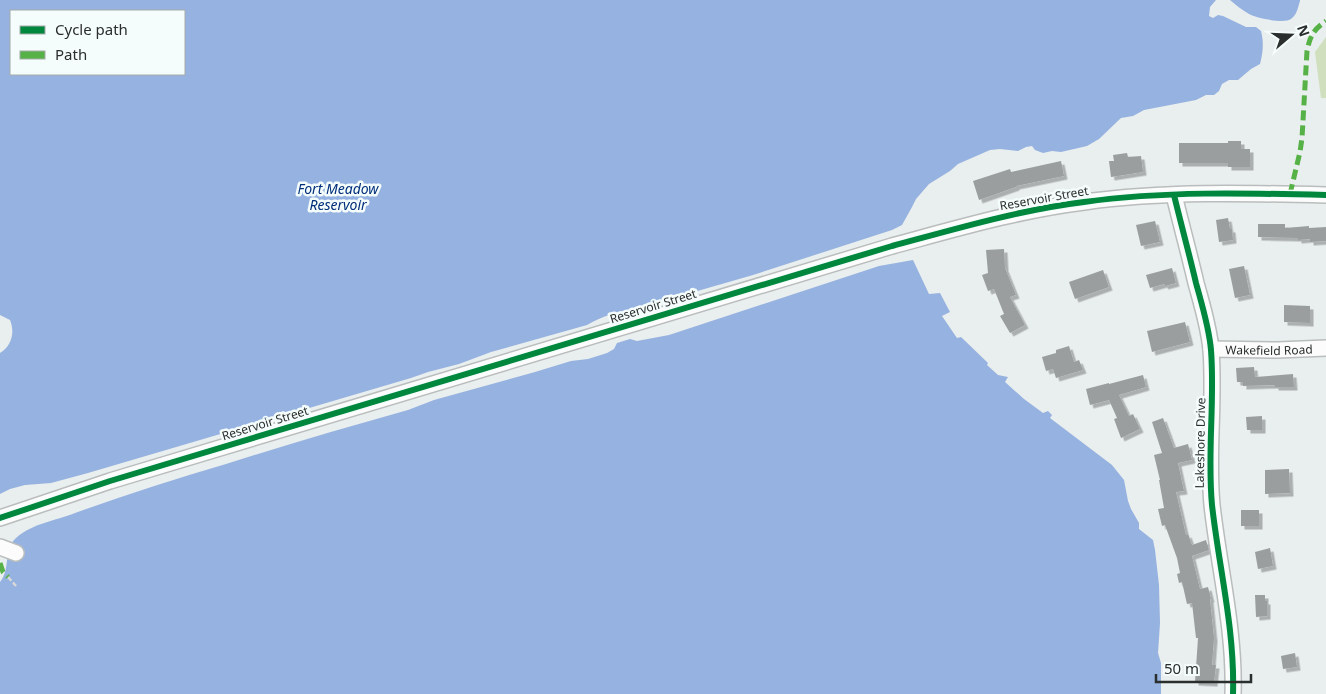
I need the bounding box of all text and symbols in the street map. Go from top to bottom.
legend [10,10,185,75]
north arrow [1266,10,1316,60]
text: Cycle path [55,19,128,39]
text: N [1293,22,1315,39]
text: Path [55,44,87,64]
water label: Fort Meadow Reservoir [298,179,379,214]
street label: Reservoir Street [998,182,1090,214]
street label: Reservoir Street [608,285,699,327]
street label: Wakefield Road [1225,340,1313,359]
street label: Lakeshore Drive [1191,397,1209,489]
street label: Reservoir Street [220,402,311,444]
scale bar [1156,652,1251,684]
text: 50 m [1164,658,1199,678]

